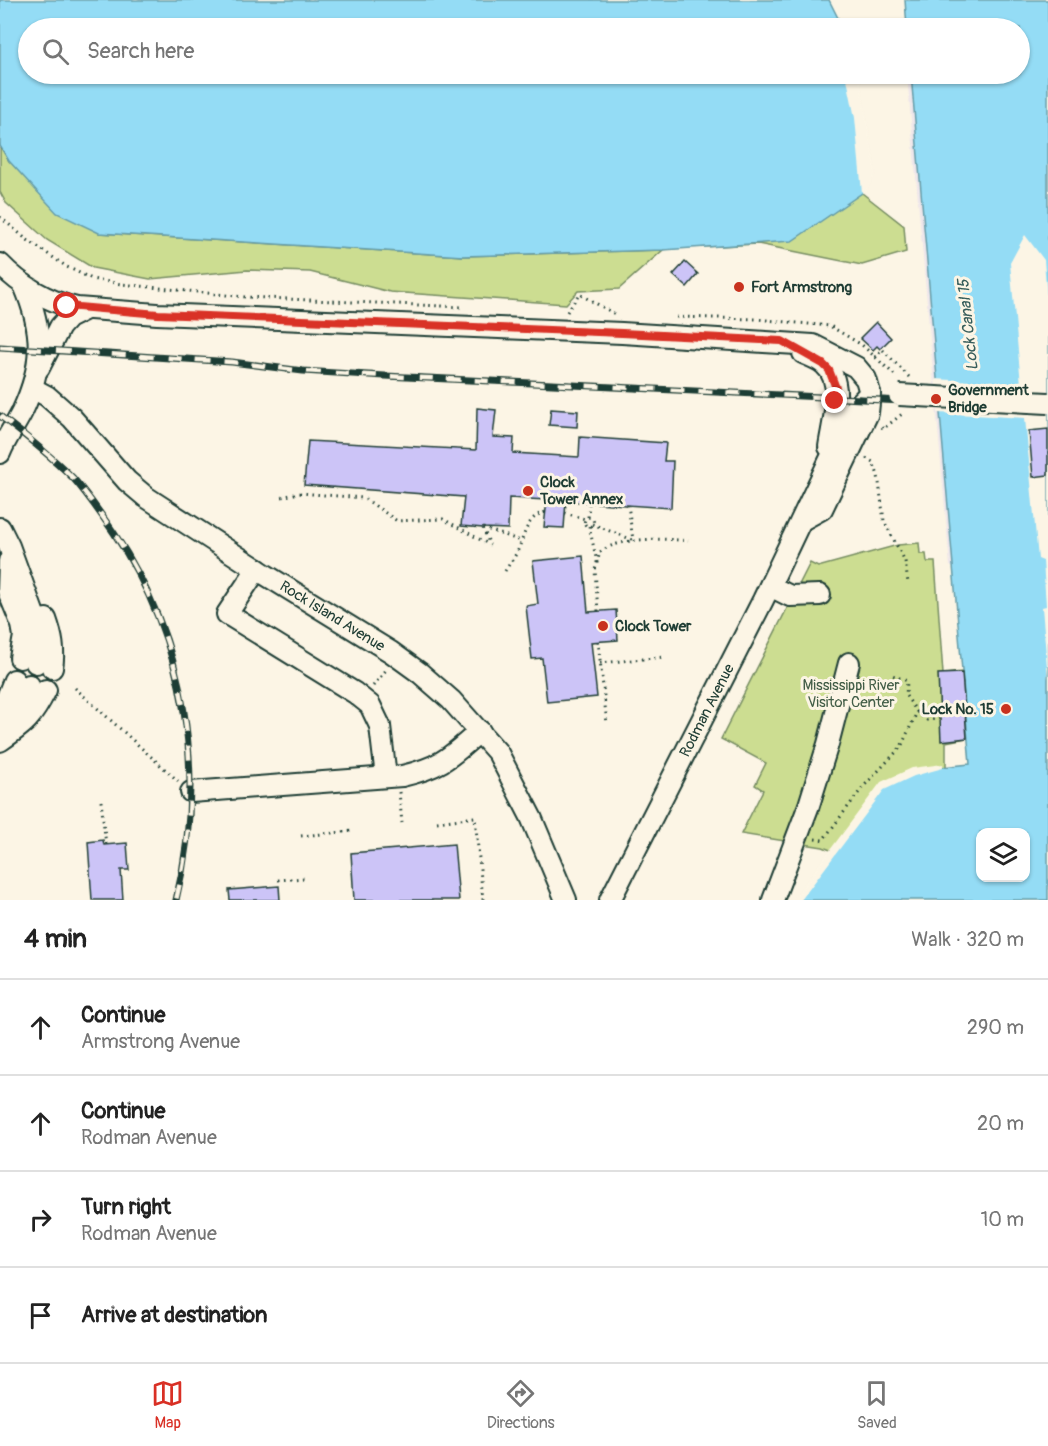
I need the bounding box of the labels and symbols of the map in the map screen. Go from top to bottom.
water label: Lock Canal 15 [953,276,983,372]
place label: Fort Armstrong [751,278,852,297]
marker: Fort Armstrong [732,280,746,294]
route start [53,292,79,318]
place label: Government Bridge [948,381,1030,417]
route end [821,387,847,413]
marker: Government Bridge [929,392,943,406]
place label: Clock Tower Annex [539,473,624,509]
marker: Clock Tower Annex [521,484,535,498]
street label: Rock Island Avenue [276,576,389,656]
place label: Clock Tower [615,617,692,636]
marker: Clock Tower [596,619,610,633]
street label: Rodman Avenue [675,660,739,760]
park label: Mississippi River Visitor Center [802,676,900,712]
place label: Lock No. 15 [922,700,994,719]
marker: Lock No. 15 [999,702,1013,716]

